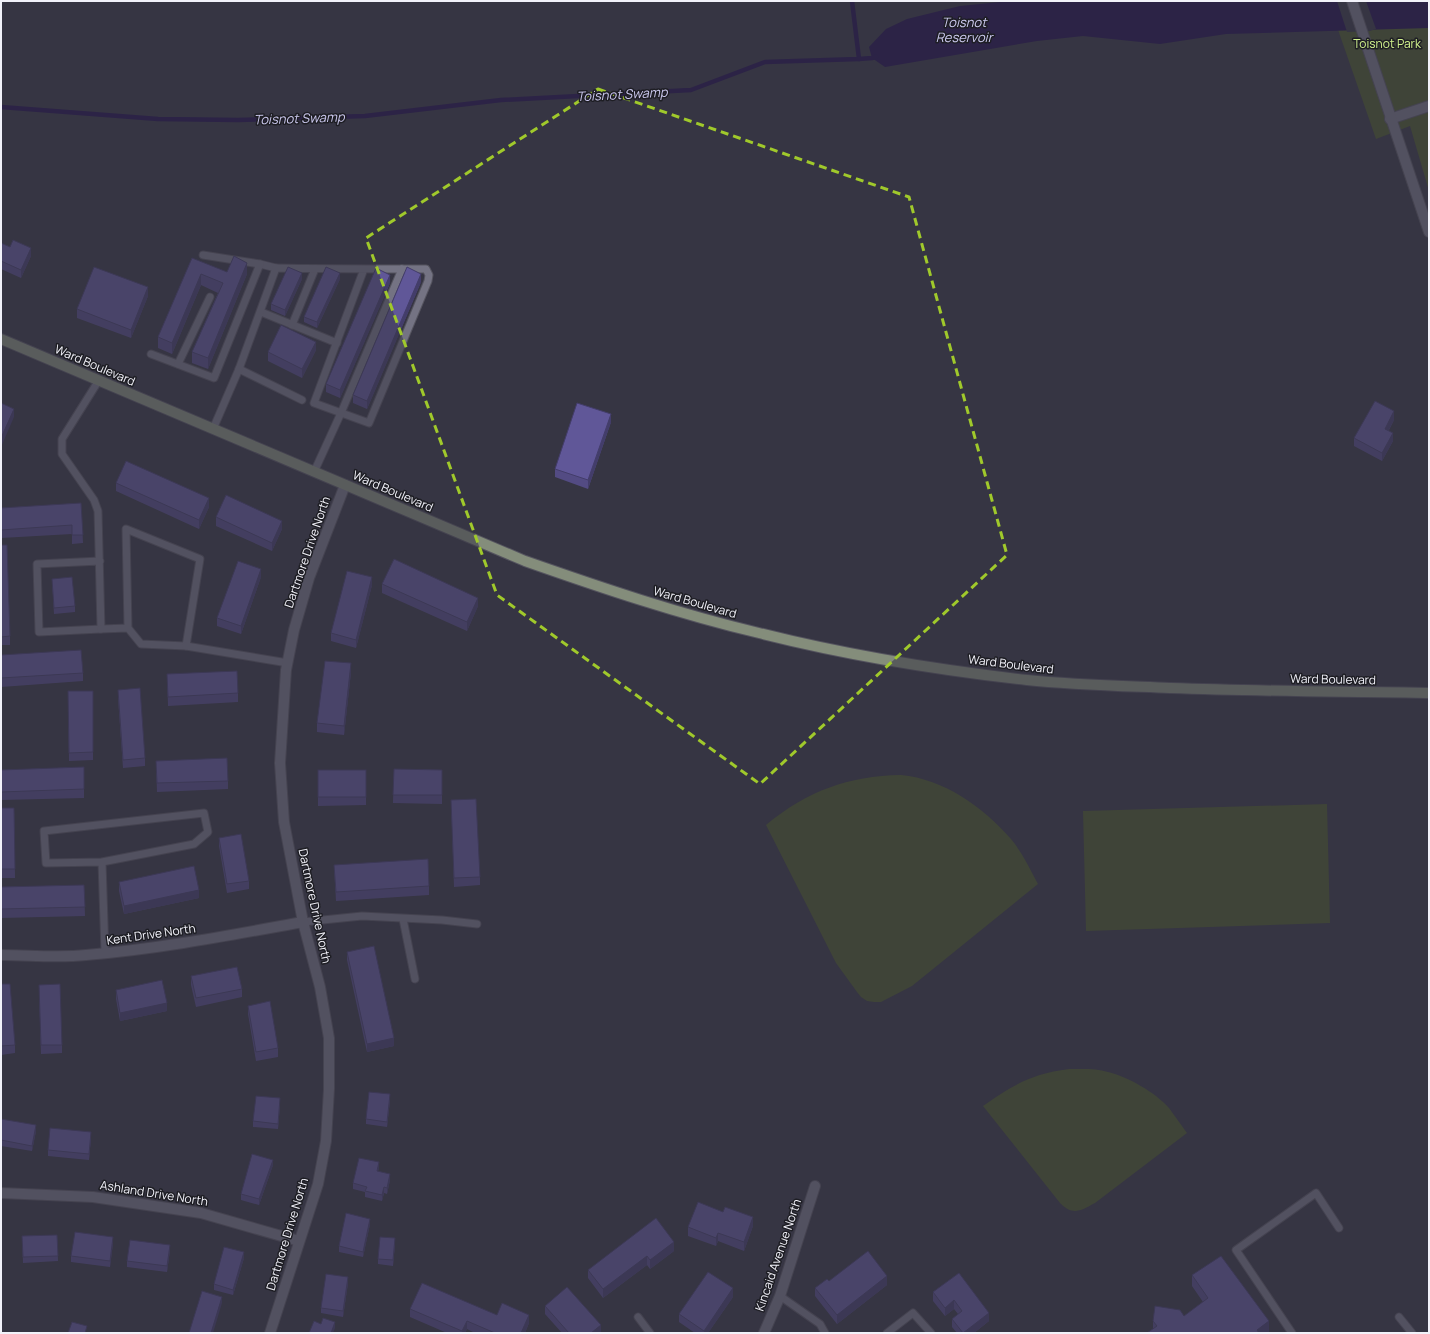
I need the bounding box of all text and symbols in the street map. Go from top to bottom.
water label: Toisnot Reservoir [936,13,995,46]
park label: Toisnot Park [1353,35,1422,52]
water label: Toisnot Swamp [576,83,669,105]
water label: Toisnot Swamp [253,107,346,129]
street label: Ward Boulevard [52,340,138,390]
street label: Ward Boulevard [350,466,436,516]
street label: Dartmore Drive North [280,494,334,610]
street label: Ward Boulevard [651,582,739,622]
street label: Ward Boulevard [967,650,1055,678]
street label: Ward Boulevard [1290,670,1376,688]
street label: Dartmore Drive North [295,847,335,965]
street label: Kent Drive North [105,919,197,949]
street label: Ashland Drive North [99,1176,209,1210]
street label: Dartmore Drive North [262,1176,312,1292]
street label: Kincaid Avenue North [751,1197,805,1313]

